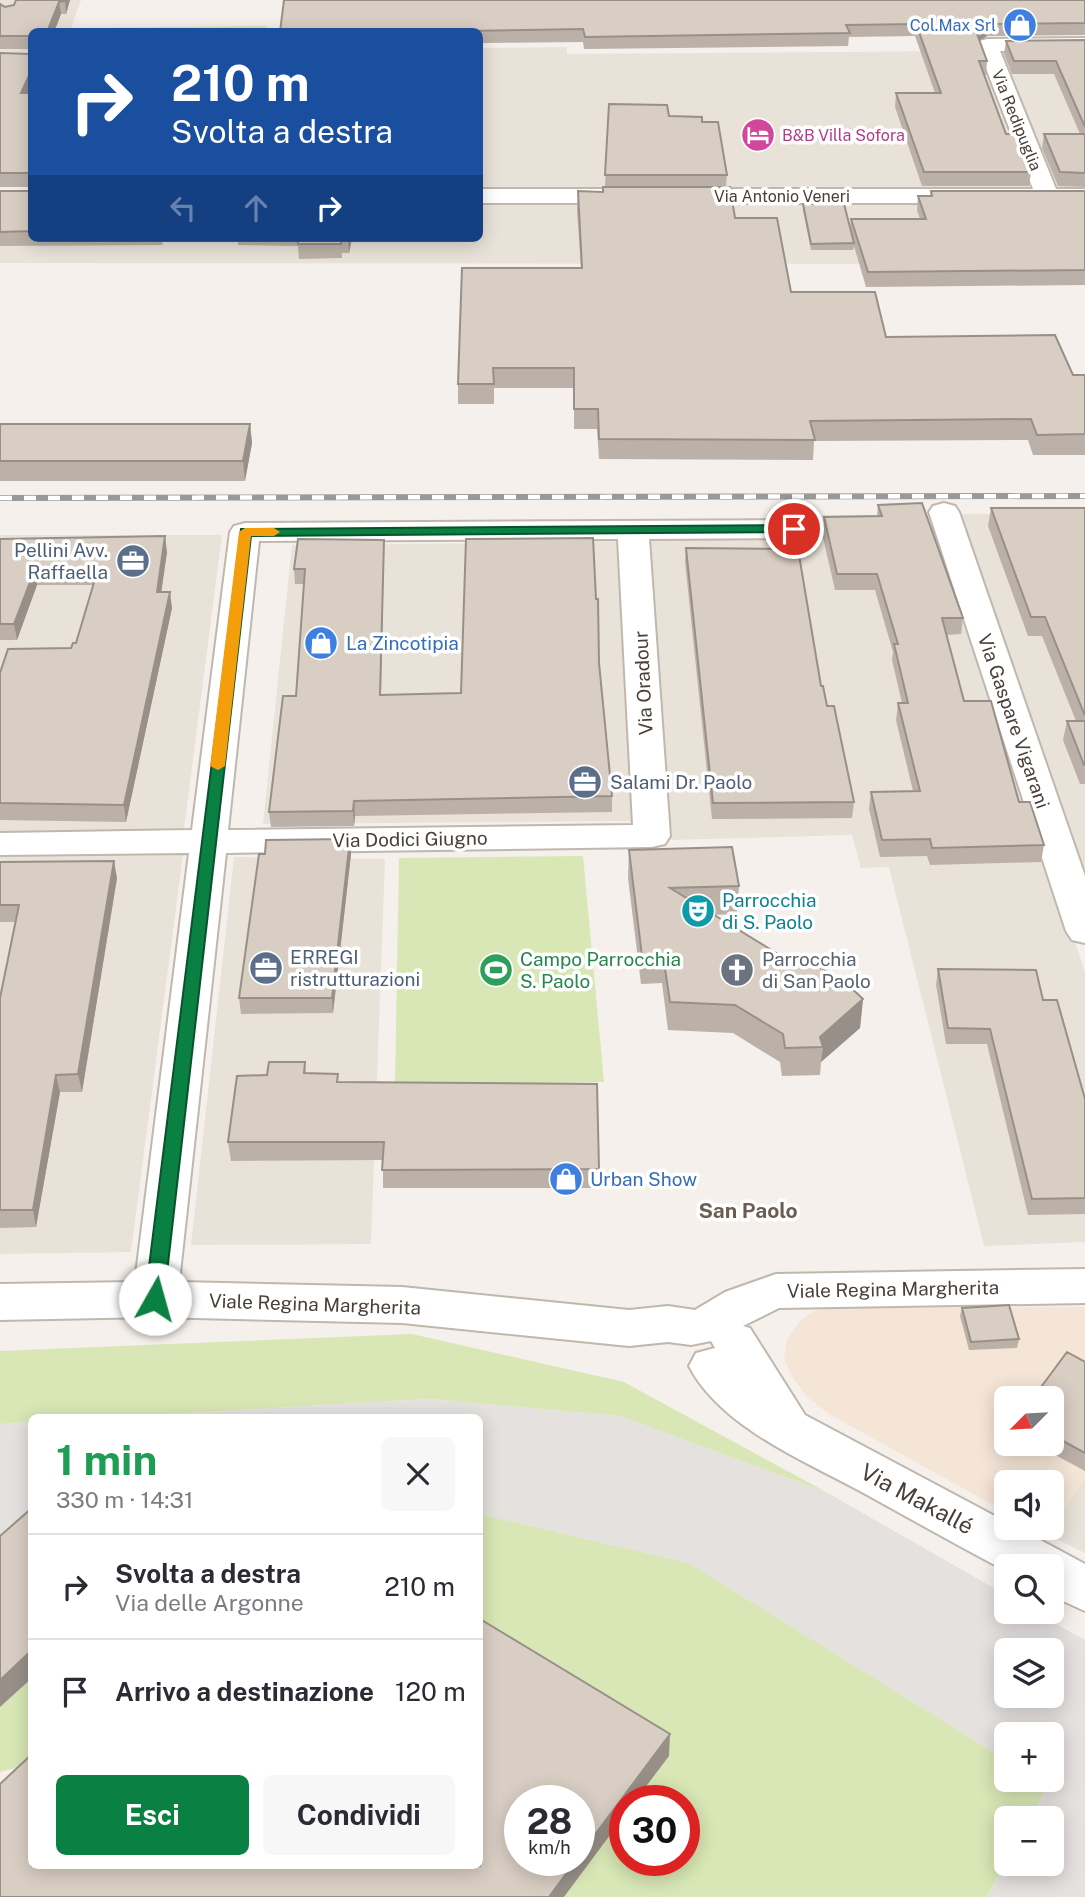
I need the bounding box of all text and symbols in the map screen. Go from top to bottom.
shop icon: Col.Max Srl [1001,6,1039,44]
place label: Col.Max Srl [910,16,996,35]
text: 210 m [171,54,310,112]
icon: right [56,56,147,147]
street label: Via Redipuglia [988,67,1045,173]
text: Svolta a destra [171,113,393,150]
hotel icon: B&B Villa Sofora [739,116,777,154]
place label: B&B Villa Sofora [782,126,905,145]
street label: Via Antonio Veneri [714,187,850,206]
icon: left [164,189,202,227]
icon: ahead [237,189,275,227]
icon: right [310,189,348,227]
pin [764,499,824,559]
icon: arrive [775,510,813,548]
place label: Pellini Avv. Raffaella [14,539,108,583]
office icon: Pellini Avv. Raffaella [114,542,152,580]
shop icon: La Zincotipia [302,624,340,662]
street label: Via Oradour [629,630,657,736]
street label: Via Gaspare Vigarani [974,631,1054,811]
place label: La Zincotipia [346,632,459,654]
office icon: Salami Dr. Paolo [566,763,604,801]
place label: Salami Dr. Paolo [610,771,752,793]
street label: Via Dodici Giugno [332,827,488,851]
place label: Parrocchia di S. Paolo [722,889,817,933]
theatre icon: Parrocchia di S. Paolo [679,892,717,930]
place label: ERREGI ristrutturazioni [290,946,420,990]
place label: Campo Parrocchia S. Paolo [520,948,681,992]
place label: Parrocchia di San Paolo [762,948,871,992]
office icon: ERREGI ristrutturazioni [247,949,285,987]
sports icon: Campo Parrocchia S. Paolo [477,951,515,989]
church icon: Parrocchia di San Paolo [718,951,756,989]
shop icon: Urban Show [547,1160,585,1198]
place label: Urban Show [590,1168,697,1190]
district label: San Paolo [698,1198,798,1223]
position arrow [118,1262,192,1336]
street label: Viale Regina Margherita [787,1276,999,1302]
street label: Viale Regina Margherita [208,1289,422,1319]
north arrow [994,1386,1064,1456]
map controls [994,1386,1064,1876]
text: 1 min [56,1435,157,1484]
button: close [381,1437,455,1511]
street label: Via Makallé [856,1458,978,1540]
button: sound [994,1470,1064,1540]
text: 330 m · 14:31 [56,1486,193,1513]
button: search [994,1554,1064,1624]
text: Svolta a destra [115,1558,301,1589]
icon: right [56,1568,94,1606]
text: 210 m [384,1571,455,1602]
text: Via delle Argonne [115,1589,304,1616]
button: layers [994,1638,1064,1708]
icon: arrive [56,1673,94,1711]
text: Arrivo a destinazione [115,1676,374,1707]
text: 120 m [395,1676,466,1707]
button: + [994,1722,1064,1792]
button: Esci [56,1775,249,1855]
button: Condividi [263,1775,455,1855]
speed limit sign: 30 [609,1785,700,1876]
text: 28 [527,1801,572,1842]
button: − [994,1806,1064,1876]
text: km/h [528,1837,571,1858]

